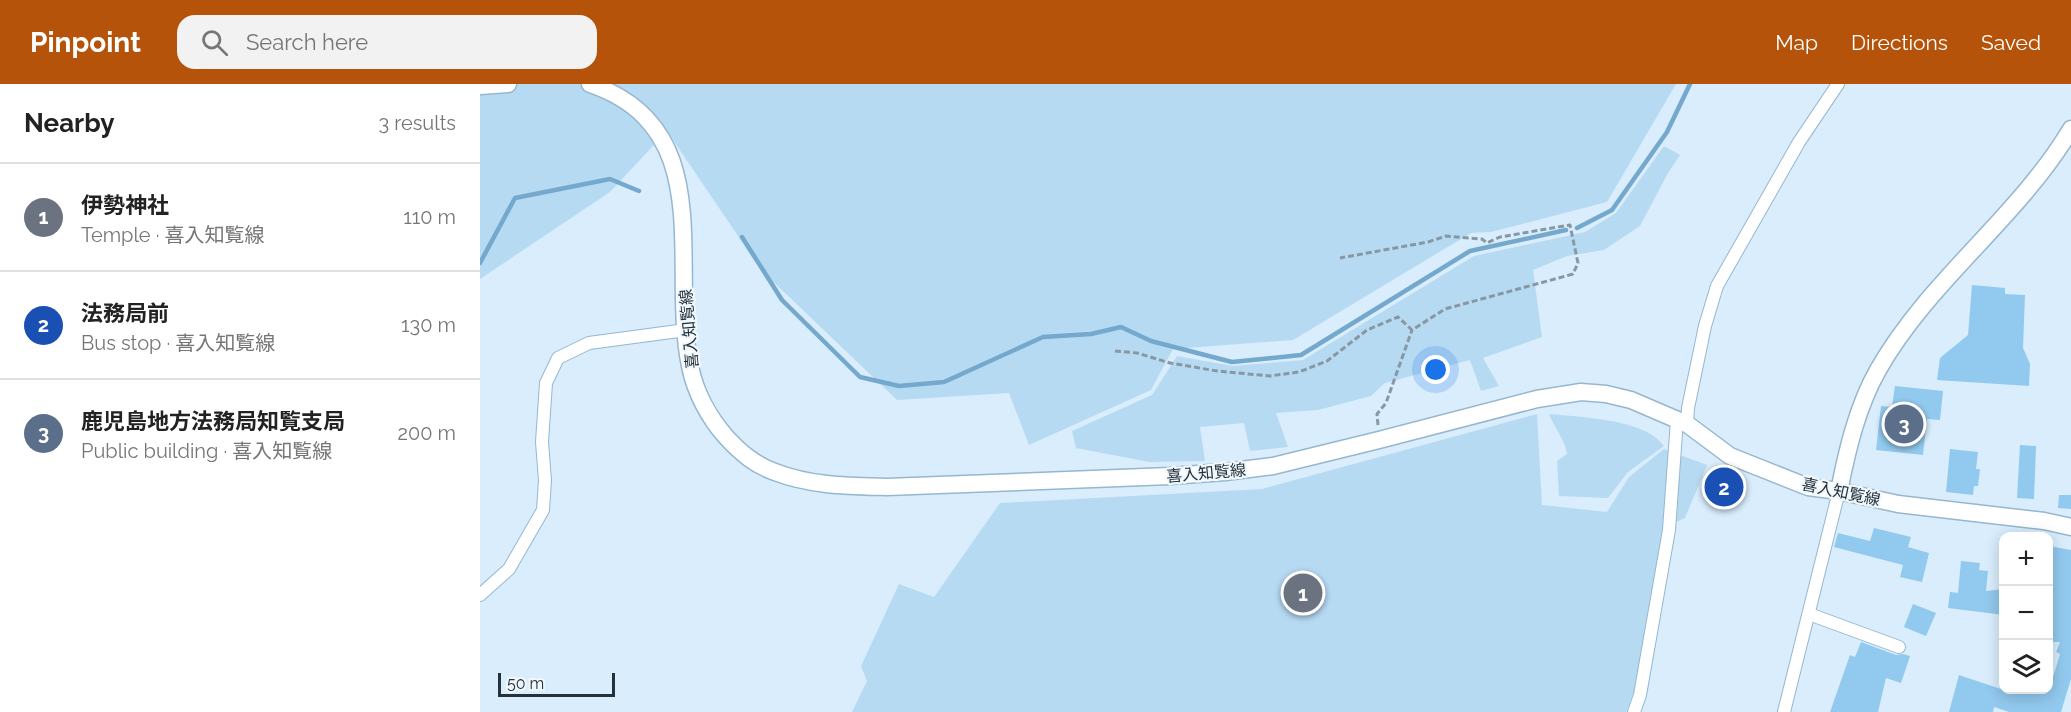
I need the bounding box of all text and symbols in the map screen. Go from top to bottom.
search box [177,15,597,69]
text: Pinpoint [30,26,141,59]
icon: search [198,26,231,59]
text: Search here [246,29,368,55]
text: Map [1775,30,1818,55]
text: Directions [1851,30,1948,55]
text: Saved [1981,30,2041,55]
text: Nearby [24,108,114,138]
text: 3 results [378,111,456,135]
text: 伊勢神社 [81,192,169,218]
text: 1 [39,205,48,229]
text: 110 m [403,205,456,229]
text: Temple · 喜入知覧線 [81,223,265,247]
street label: 喜入知覧線 [676,288,702,370]
text: 法務局前 [81,300,169,326]
text: 2 [38,313,49,337]
text: 130 m [401,313,456,337]
text: Bus stop · 喜入知覧線 [81,331,275,355]
your location [1421,355,1450,384]
pin: 3 [1884,402,1924,446]
text: 鹿児島地方法務局知覧支局 [81,408,345,434]
text: 3 [38,421,49,445]
text: 200 m [398,421,456,445]
text: Public building · 喜入知覧線 [81,439,332,463]
street label: 喜入知覧線 [1165,460,1247,486]
pin: 2 [1704,464,1744,510]
street label: 喜入知覧線 [1800,474,1882,510]
map controls [1999,532,2053,694]
button: + [1999,532,2053,586]
pin: 1 [1284,570,1322,616]
button: − [1999,586,2053,640]
button: layers [1999,640,2053,694]
scale bar [498,670,615,698]
text: 50 m [507,674,544,693]

